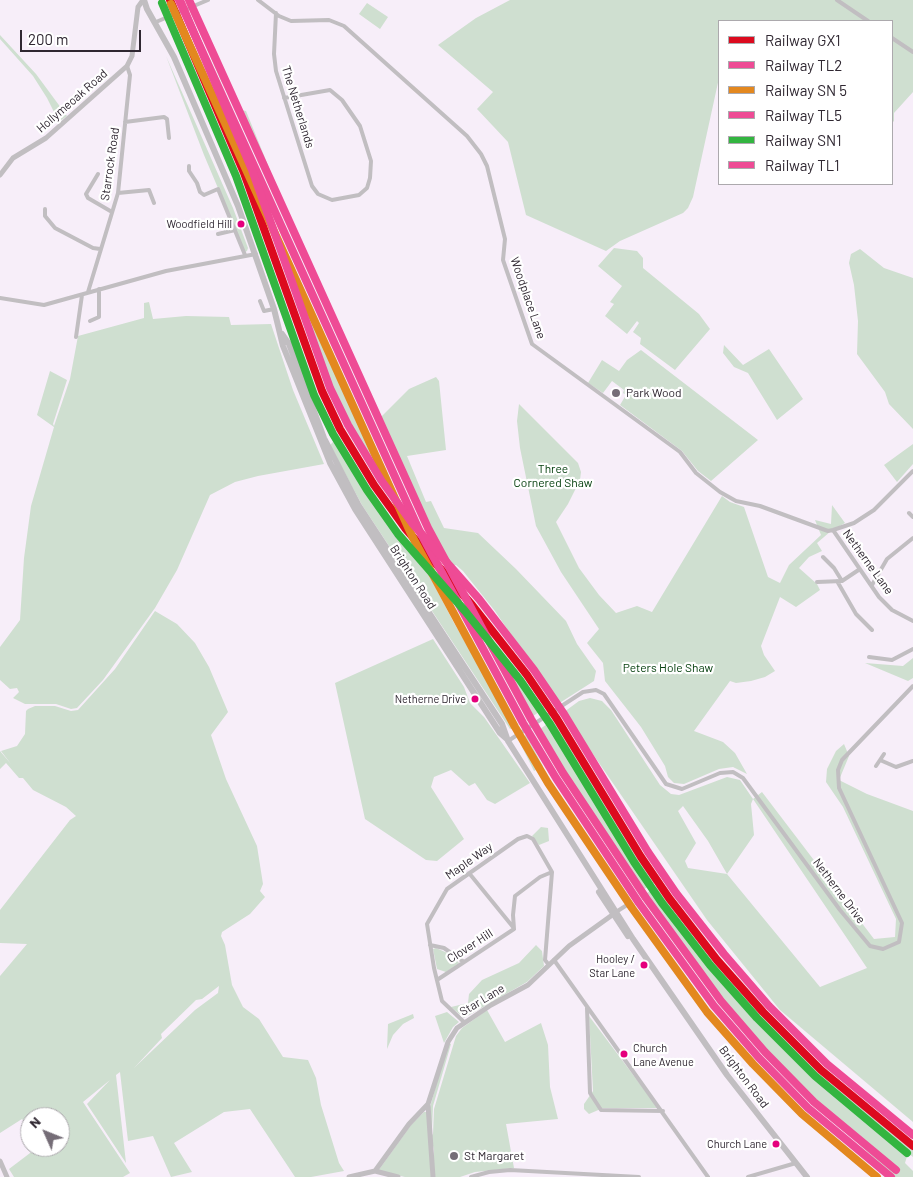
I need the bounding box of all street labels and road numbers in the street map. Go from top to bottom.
street label: The Netherlands [279,64,317,150]
street label: Hollymeoak Road [34,66,110,136]
street label: Starrock Road [98,126,122,202]
street label: Woodplace Lane [507,255,549,341]
street label: Netherne Lane [840,527,896,597]
street label: Brighton Road [387,542,439,612]
street label: Maple Way [443,839,495,883]
street label: Netherne Drive [810,856,868,926]
street label: Clover Hill [445,926,495,966]
street label: Star Lane [457,981,507,1019]
street label: Brighton Road [716,1043,772,1111]

